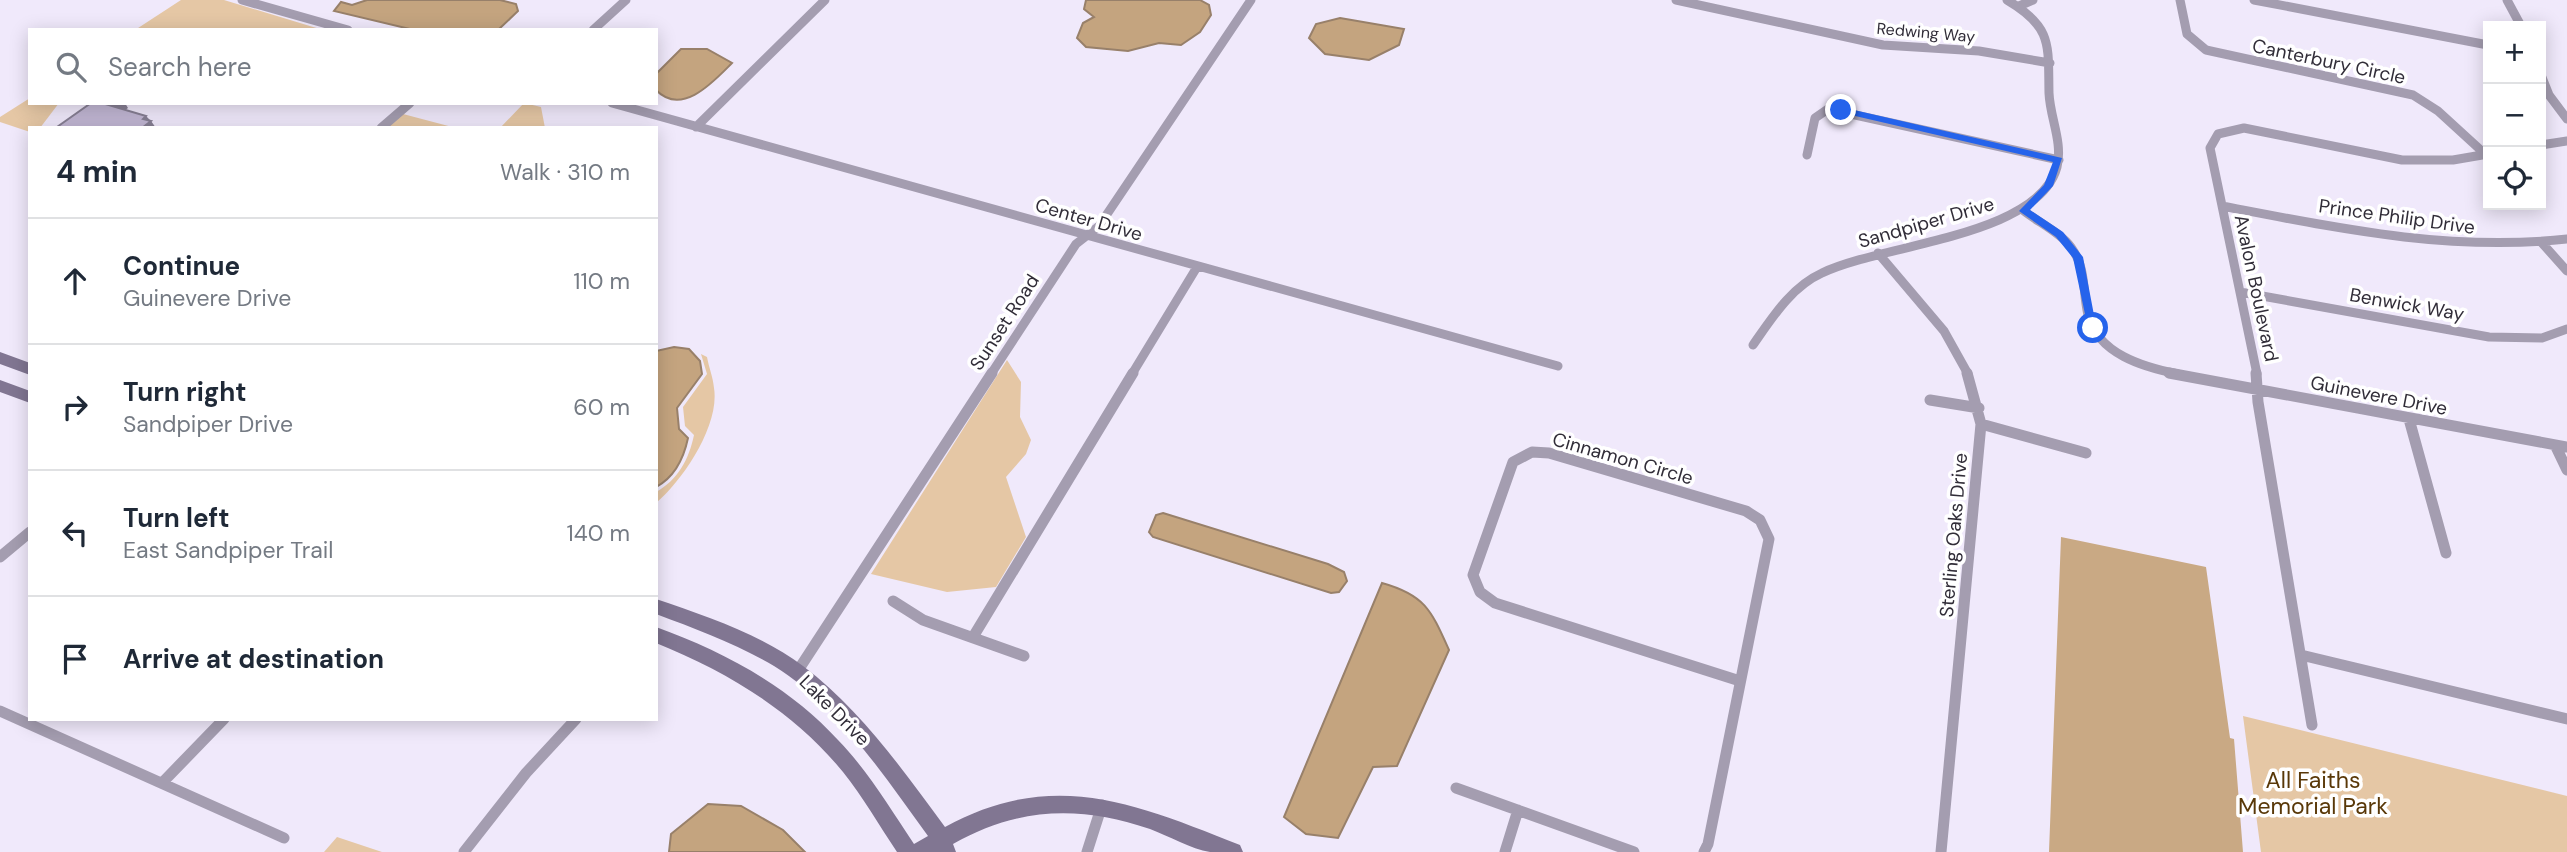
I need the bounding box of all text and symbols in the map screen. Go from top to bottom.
street label: Redwing Way [1876,18,1976,47]
map controls [2483,21,2546,210]
button: + [2483,21,2546,84]
search box [28,28,658,105]
street label: Canterbury Circle [2250,33,2408,90]
icon: search [52,48,90,86]
text: Search here [108,50,251,84]
button: − [2483,84,2546,147]
route end [1825,94,1856,125]
button: locate [2483,147,2546,210]
text: 4 min [56,152,138,191]
text: Walk · 310 m [500,157,630,187]
street label: Sandpiper Drive [1855,191,1997,254]
street label: Center Drive [1032,192,1145,247]
street label: Prince Philip Drive [2317,193,2477,240]
street label: Avalon Boulevard [2229,212,2284,364]
text: Continue [123,249,240,283]
icon: ahead [56,262,94,300]
text: 110 m [573,266,630,296]
street label: Sunset Road [964,270,1045,375]
street label: Benwick Way [2348,282,2467,327]
text: Guinevere Drive [123,283,291,313]
route start [2077,312,2108,343]
street label: Guinevere Drive [2308,370,2450,421]
text: Turn right [123,375,247,409]
icon: right [56,388,94,426]
text: 60 m [573,392,630,422]
text: Sandpiper Drive [123,409,293,439]
street label: Cinnamon Circle [1550,426,1696,491]
street label: Sterling Oaks Drive [1934,452,1973,618]
text: Turn left [123,501,230,535]
icon: left [56,514,94,552]
text: 140 m [567,518,630,548]
text: East Sandpiper Trail [123,535,333,565]
icon: arrive [56,640,94,678]
text: Arrive at destination [123,642,384,676]
street label: Lake Drive [794,670,875,751]
park label: All Faiths Memorial Park [2238,765,2388,821]

